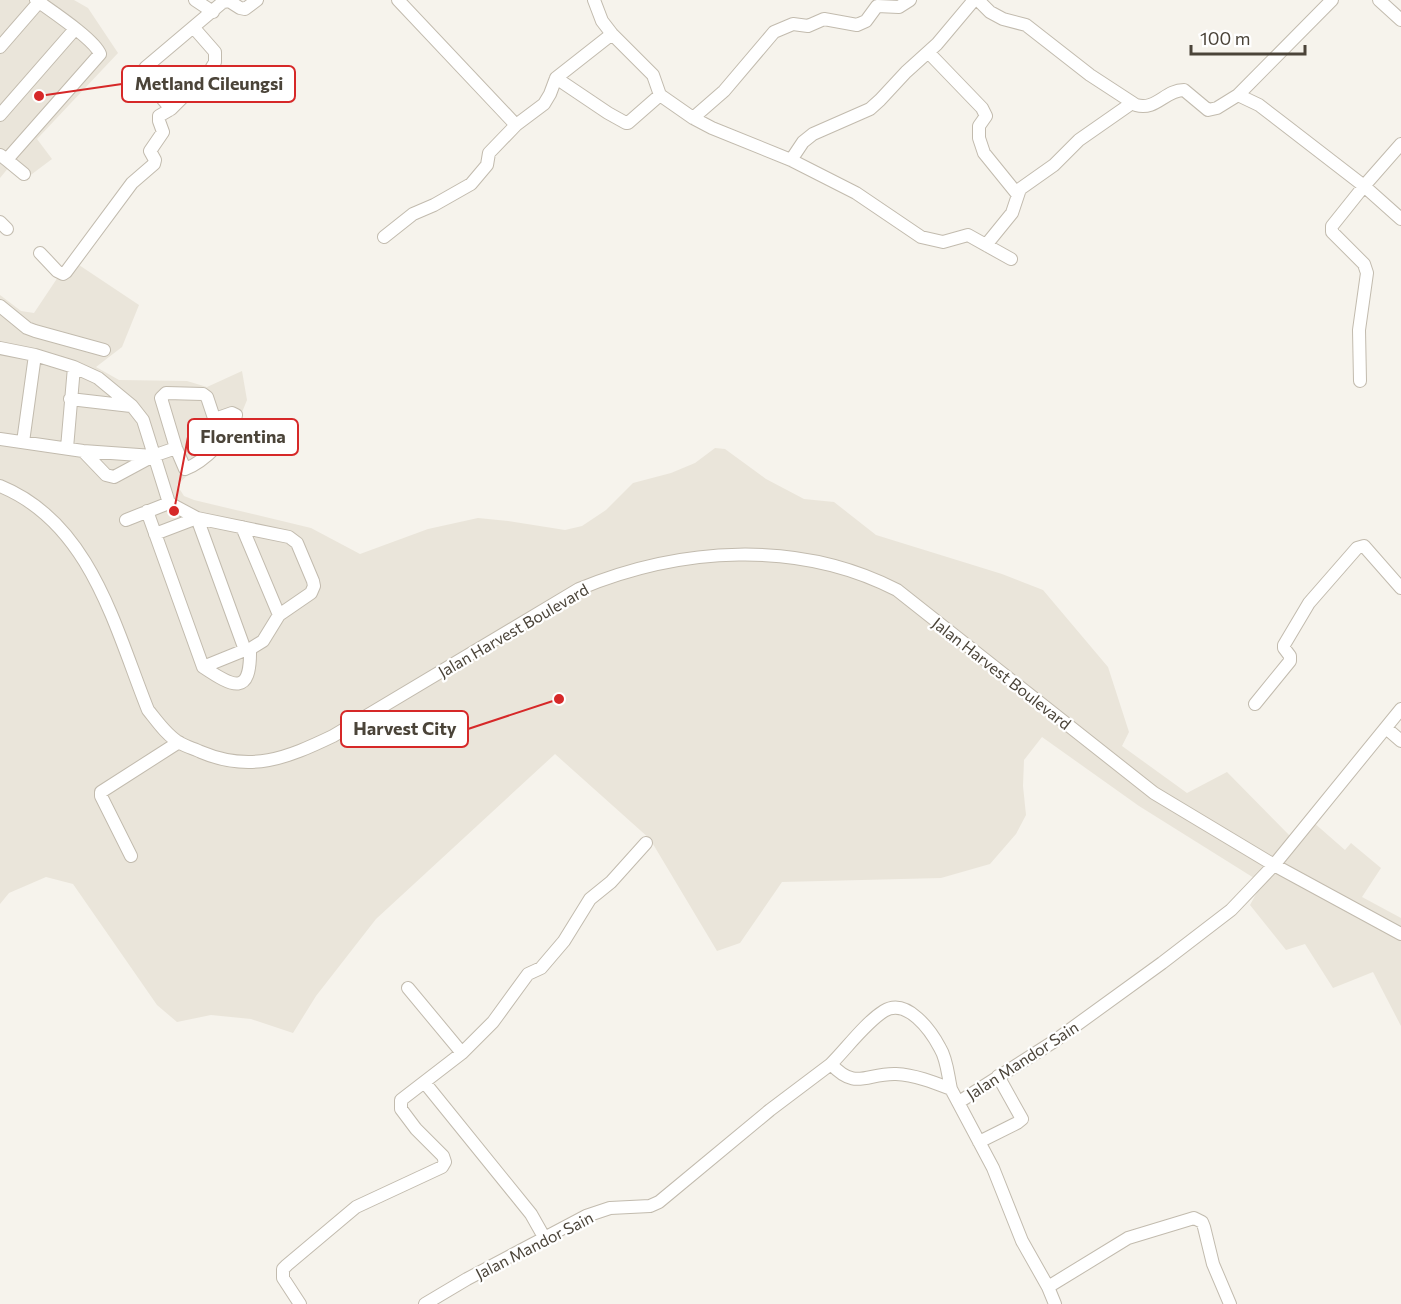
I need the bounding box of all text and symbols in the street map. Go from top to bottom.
scale bar [1191,18,1305,56]
text: 100 m [1200,27,1250,49]
callout: Metland Cileungsi [122,66,295,102]
text: Metland Cileungsi [135,72,283,94]
callout: Florentina [188,419,298,455]
text: Florentina [200,425,286,447]
street label: Jalan Harvest Boulevard [434,579,592,681]
street label: Jalan Harvest Boulevard [929,613,1075,733]
callout: Harvest City [341,711,468,747]
text: Harvest City [353,717,457,739]
street label: Jalan Mandor Sain [962,1017,1082,1103]
street label: Jalan Mandor Sain [472,1207,596,1283]

